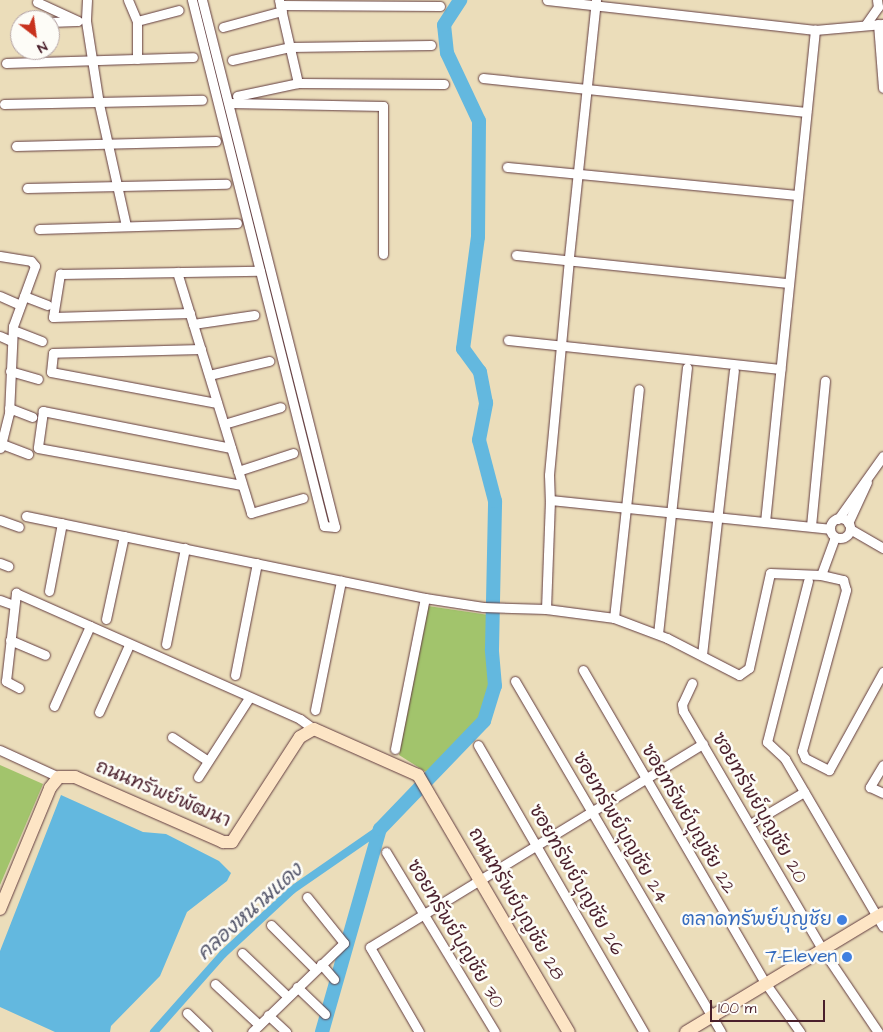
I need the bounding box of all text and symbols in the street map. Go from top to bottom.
north arrow [10,10,60,60]
text: N [33,36,51,58]
street label: ซอยทรัพย์บุญชัย 20 [706,728,812,888]
street label: ซอยทรัพย์บุญชัย 22 [636,740,740,898]
street label: ซอยทรัพย์บุญชัย 24 [567,748,673,908]
street label: ถนนทรัพย์พัฒนา [92,755,234,833]
street label: ซอยทรัพย์บุญชัย 26 [523,800,629,960]
street label: ถนนทรัพย์บุญชัย 28 [463,824,569,984]
street label: ซอยทรัพย์บุญชัย 30 [402,856,508,1012]
water label: คลองหนามแดง [192,858,308,966]
place label: ตลาดทรัพย์บุญชัย [681,909,832,931]
marker: ตลาดทรัพย์บุญชัย [836,914,848,926]
place label: 7-Eleven [765,946,837,968]
marker: 7-Eleven [841,951,853,963]
scale bar [713,990,828,1022]
text: 100 m [718,998,757,1019]

